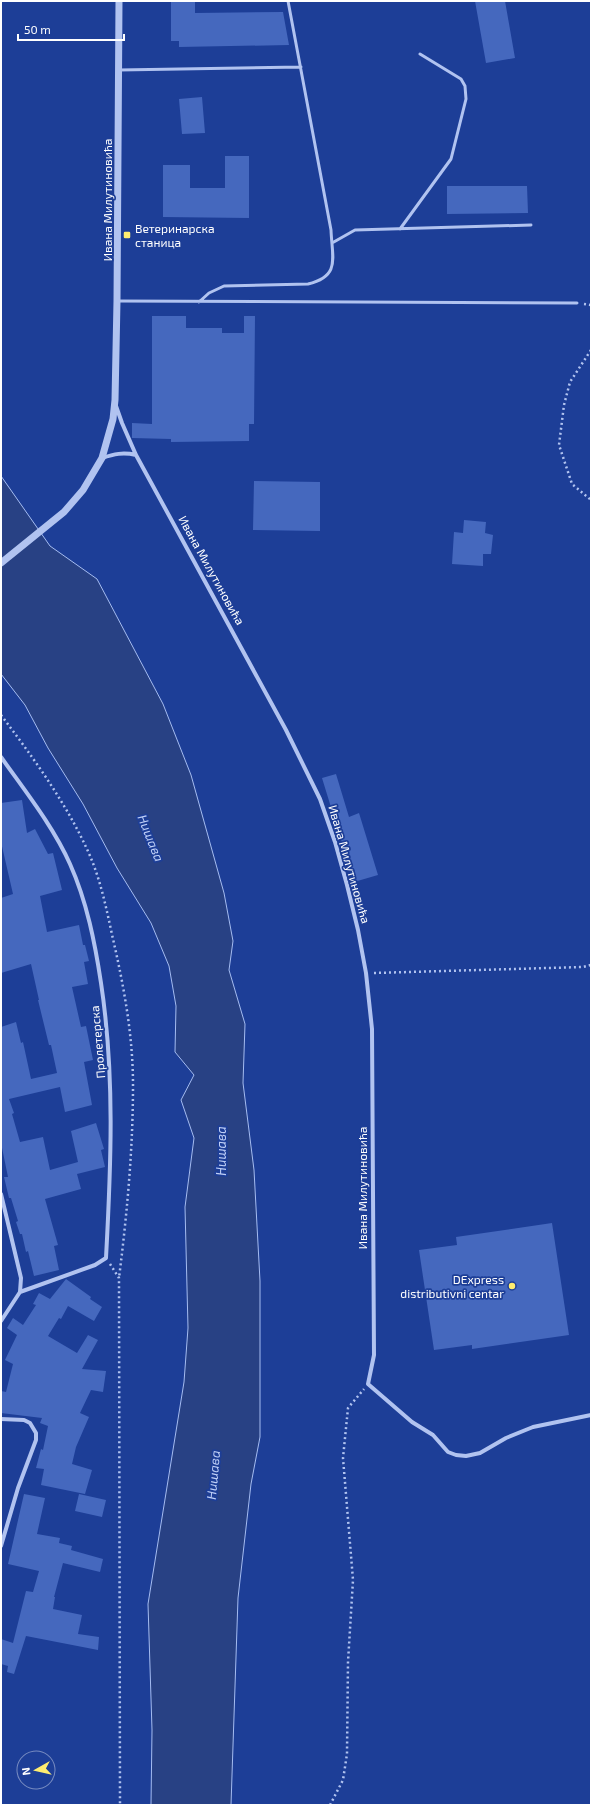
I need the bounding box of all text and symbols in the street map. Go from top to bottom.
scale bar [18,16,124,42]
text: 50 m [24,22,51,36]
street label: Ивана Милутиновића [100,139,115,261]
place label: Ветеринарска станица [135,221,215,249]
marker: Ветеринарска станица [122,230,132,240]
street label: Ивана Милутиновића [175,513,248,628]
street label: Ивана Милутиновића [325,803,374,925]
water label: Нишава [134,812,168,864]
street label: Пролетерска [87,1005,107,1079]
water label: Нишава [213,1126,229,1176]
street label: Ивана Милутиновића [355,1127,370,1249]
place label: DExpress distributivni centar [400,1272,504,1300]
marker: DExpress distributivni centar [507,1281,517,1291]
water label: Нишава [203,1450,223,1500]
north arrow [16,1750,56,1790]
text: N [19,1767,33,1776]

